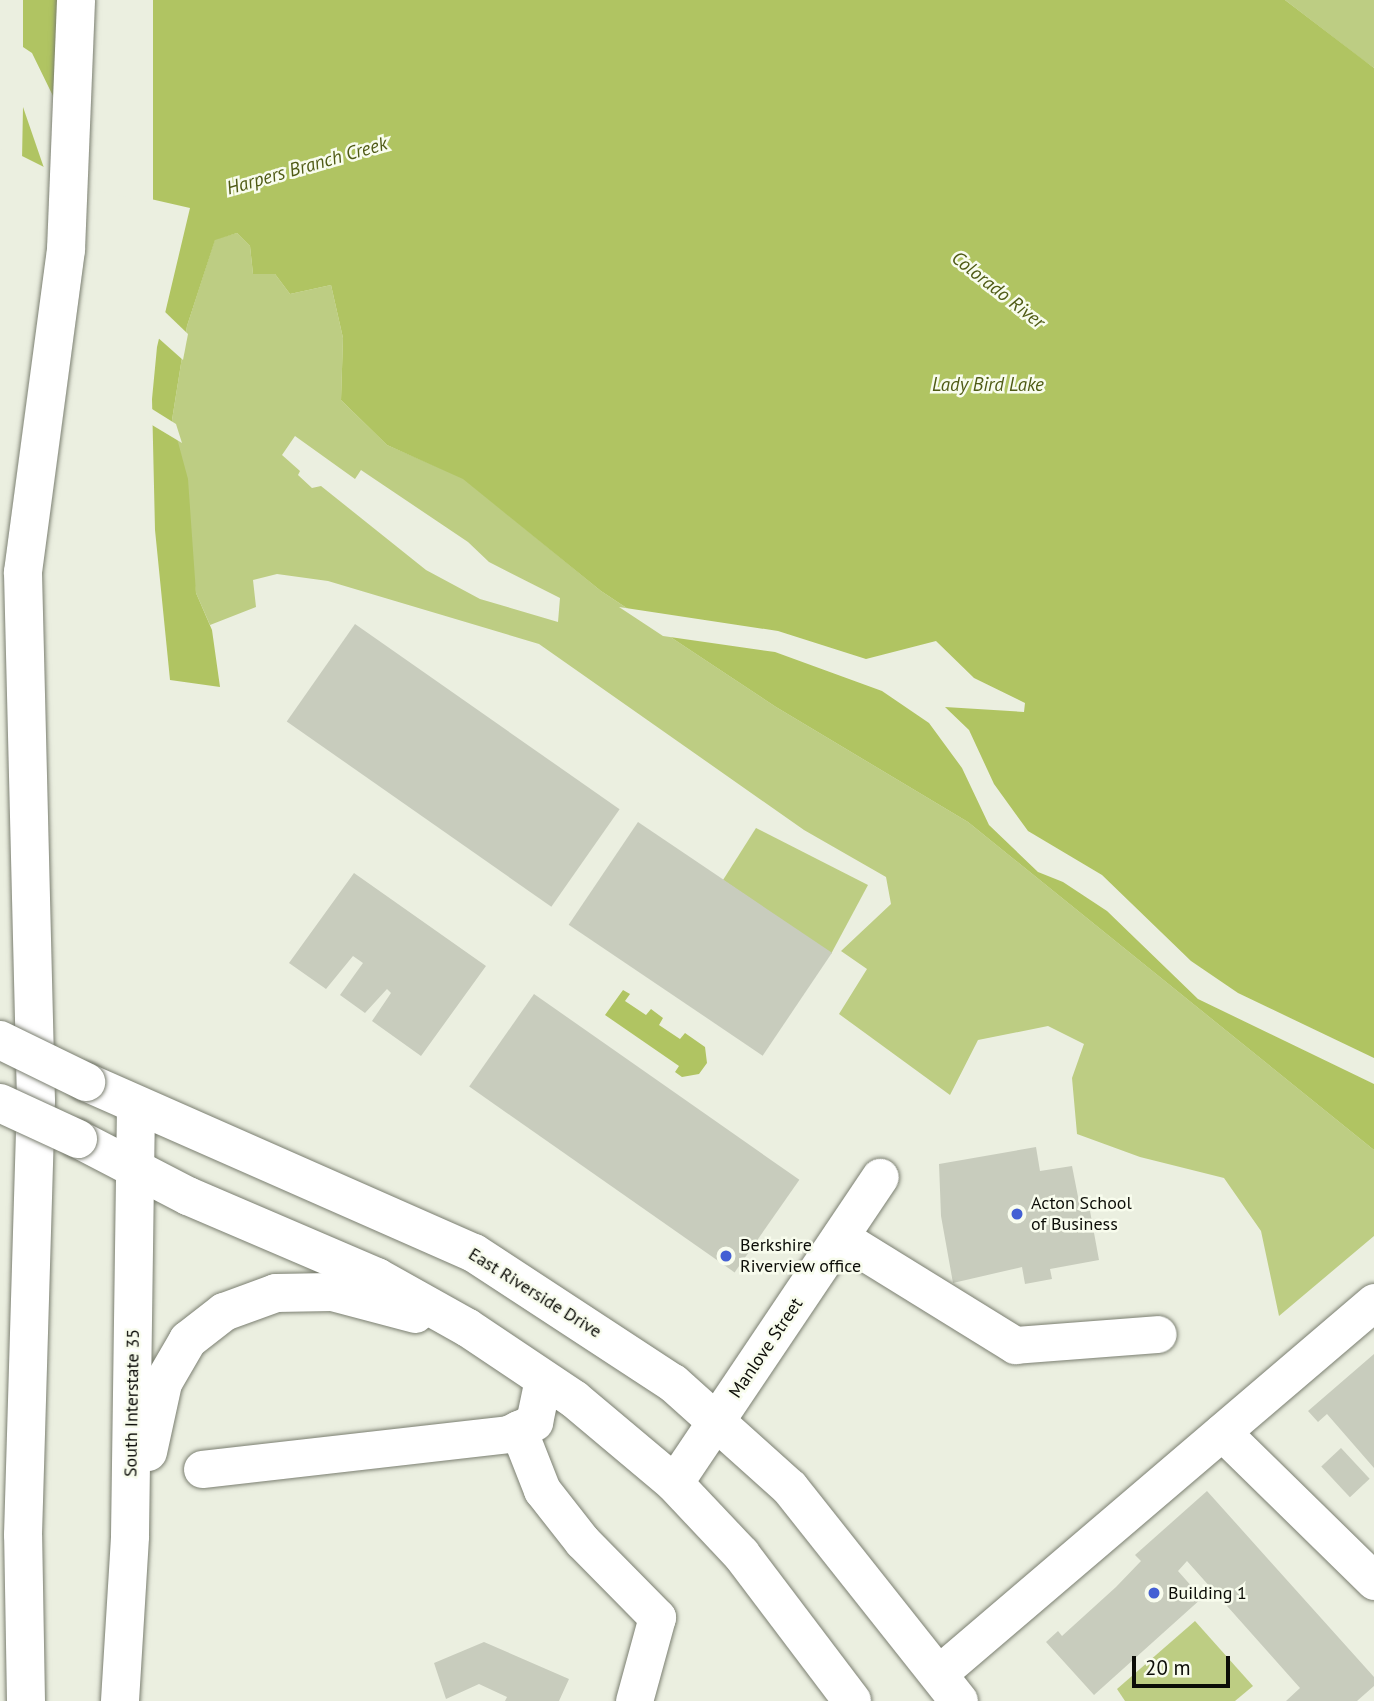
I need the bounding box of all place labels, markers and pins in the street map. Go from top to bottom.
place label: Acton School of Business [1031,1193,1132,1236]
marker: Acton School of Business [1009,1206,1025,1222]
place label: Berkshire Riverview office [740,1235,861,1278]
marker: Berkshire Riverview office [718,1248,734,1264]
place label: Building 1 [1168,1582,1247,1604]
marker: Building 1 [1146,1585,1162,1601]

